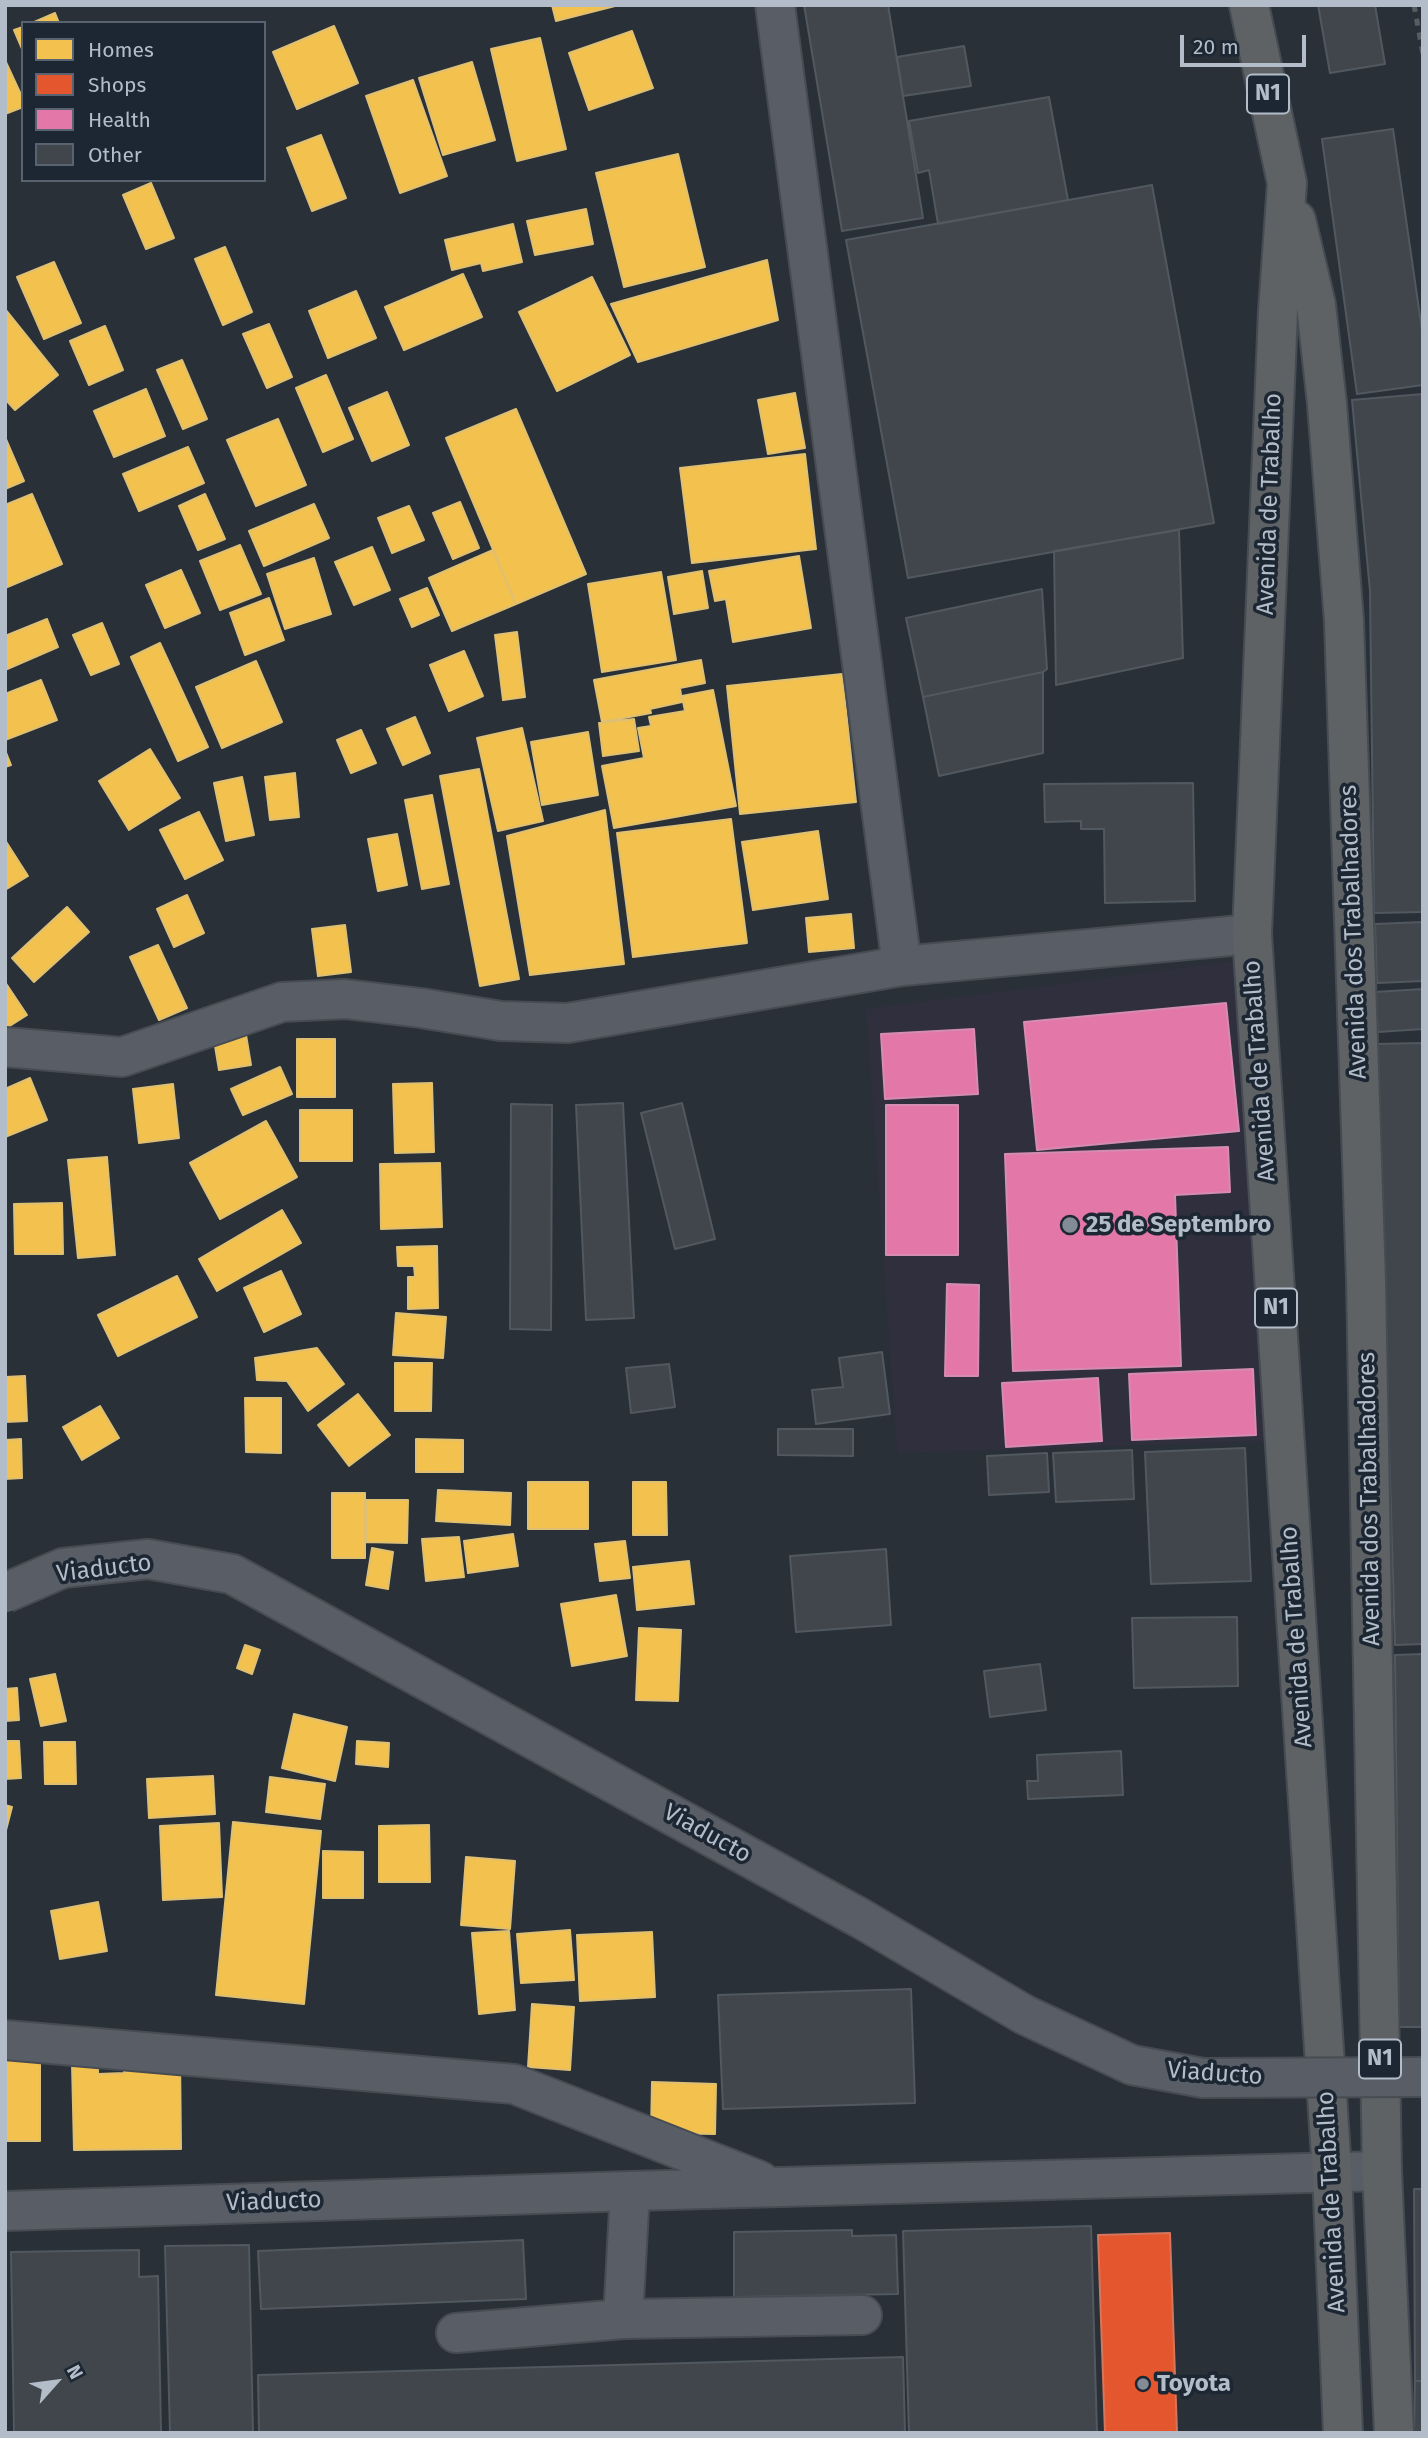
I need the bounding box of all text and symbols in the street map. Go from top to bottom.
legend [21,21,266,182]
scale bar [1183,21,1309,65]
text: 20 m [1193,34,1239,60]
text: Homes [88,37,154,63]
text: Shops [88,72,146,98]
road number: N1 [1247,74,1289,114]
text: Health [88,107,151,133]
text: Other [88,142,142,168]
street label: Avenida de Trabalho [1252,393,1288,615]
street label: Avenida dos Trabalhadores [1334,784,1374,1080]
street label: Avenida de Trabalho [1238,959,1282,1183]
place label: 25 de Septembro [1086,1211,1271,1239]
marker: 25 de Septembro [1060,1215,1080,1235]
road number: N1 [1255,1288,1297,1328]
street label: Avenida dos Trabalhadores [1353,1352,1387,1646]
street label: Avenida de Trabalho [1275,1525,1319,1749]
street label: Viaducto [55,1549,153,1589]
street label: Viaducto [658,1798,756,1870]
road number: N1 [1359,2040,1401,2078]
street label: Viaducto [1166,2056,1264,2092]
street label: Avenida de Trabalho [1312,2090,1352,2314]
street label: Viaducto [226,2186,322,2218]
north arrow [21,2347,91,2417]
text: N [62,2361,88,2383]
place label: Toyota [1157,2370,1231,2398]
marker: Toyota [1135,2376,1151,2392]

